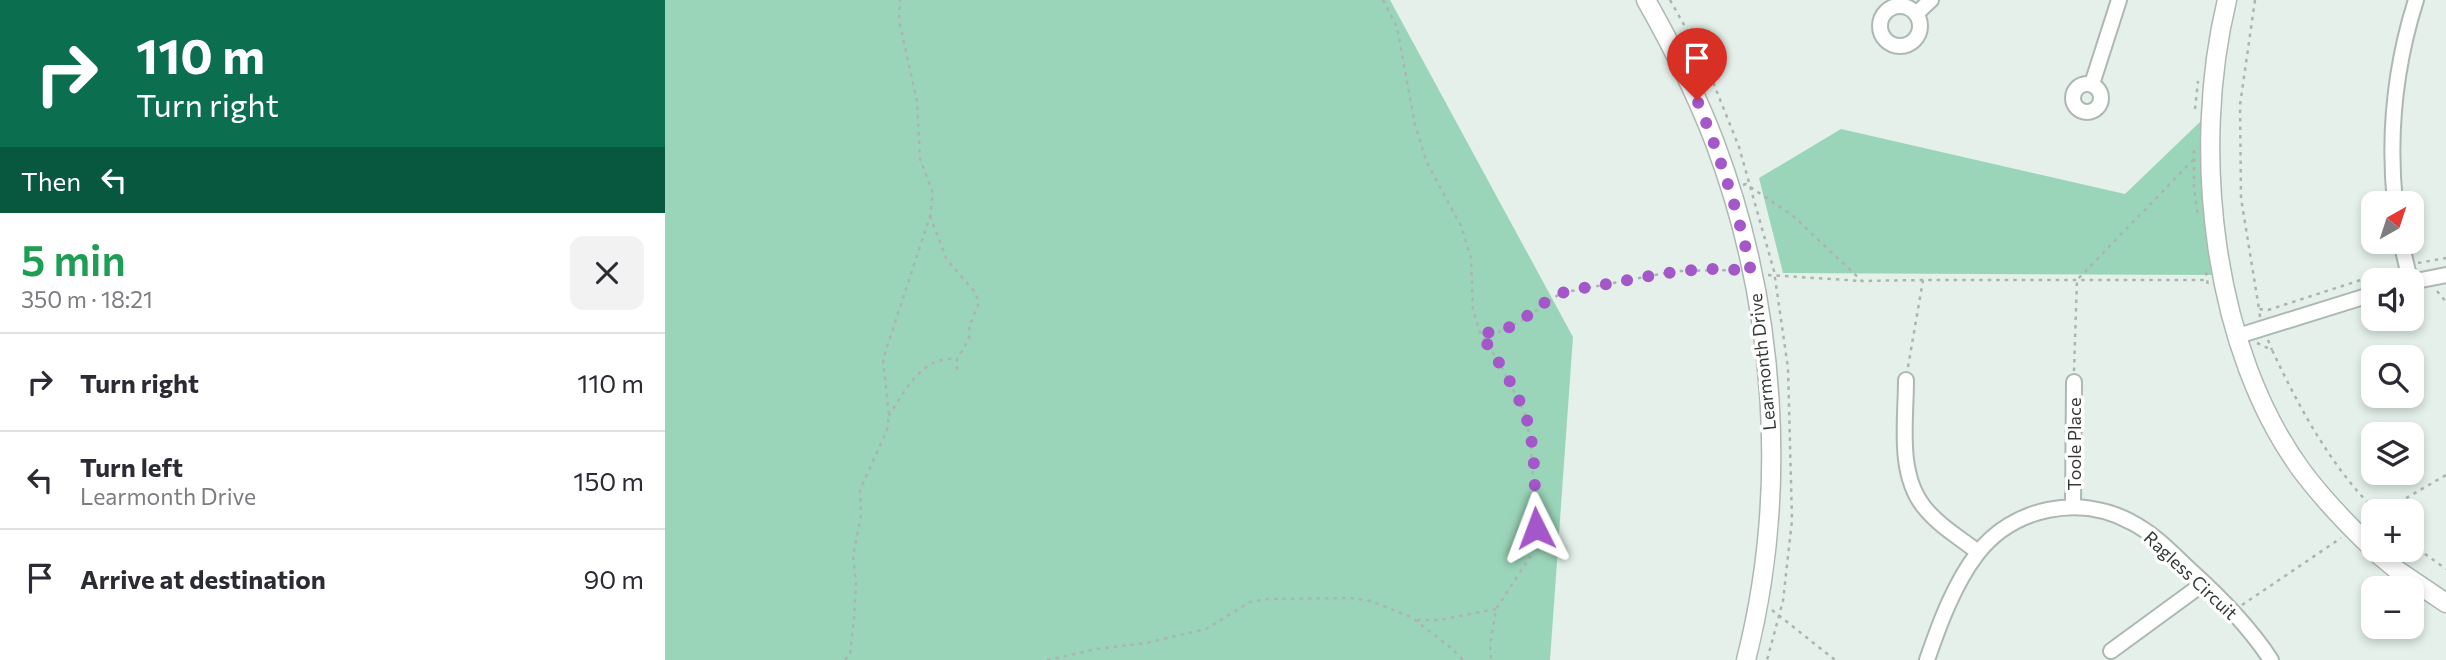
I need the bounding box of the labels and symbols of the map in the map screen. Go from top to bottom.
pin [1667,28,1727,100]
north arrow [2361,191,2424,254]
street label: Learmonth Drive [1744,292,1780,432]
street label: Toole Place [2063,398,2085,490]
position arrow [1499,491,1573,565]
street label: Ragless Circuit [2140,526,2242,624]

